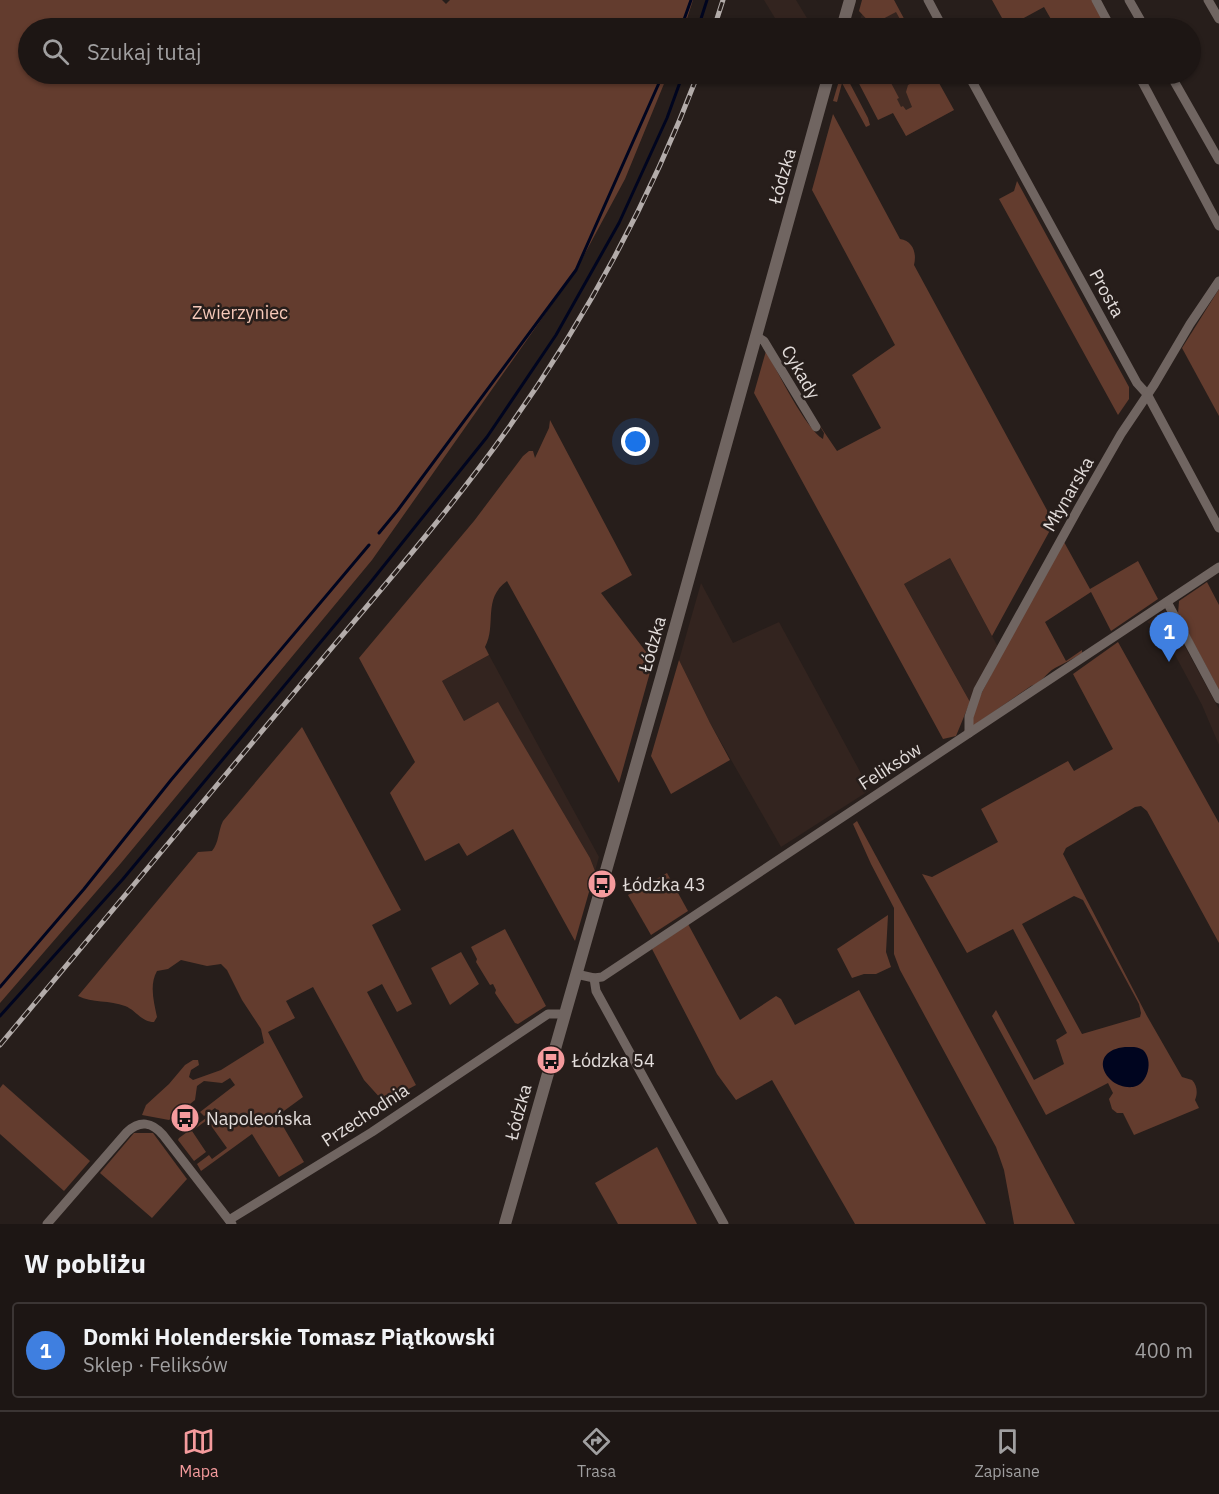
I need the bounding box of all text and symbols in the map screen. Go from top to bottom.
search box [18,18,1201,84]
icon: search [39,35,72,68]
text: Szukaj tutaj [87,37,202,66]
street label: Łódzka [763,145,801,207]
street label: Prosta [1084,265,1130,322]
park label: Zwierzyniec [192,301,288,324]
street label: Cykady [776,341,826,403]
your location [621,427,650,456]
street label: Młynarska [1037,452,1099,536]
pin: 1 [1150,612,1188,662]
street label: Łódzka [633,613,671,675]
street label: Feliksów [854,737,926,795]
bus stop icon: Łódzka 43 [586,868,618,900]
place label: Łódzka 43 [622,873,706,896]
bus stop icon: Łódzka 54 [535,1044,567,1076]
place label: Łódzka 54 [571,1049,655,1072]
street label: Przechodnia [317,1078,413,1152]
street label: Łódzka [499,1081,537,1143]
bus stop icon: Napoleońska [169,1102,201,1134]
place label: Napoleońska [206,1107,312,1130]
text: W pobliżu [24,1246,146,1280]
text: Domki Holenderskie Tomasz Piątkowski [83,1322,495,1351]
text: 1 [40,1337,52,1364]
text: 400 m [1135,1337,1193,1364]
text: Sklep · Feliksów [83,1351,228,1378]
tab: Mapa [179,1425,219,1481]
tab: Trasa [577,1425,616,1481]
tab: Zapisane [974,1425,1040,1481]

